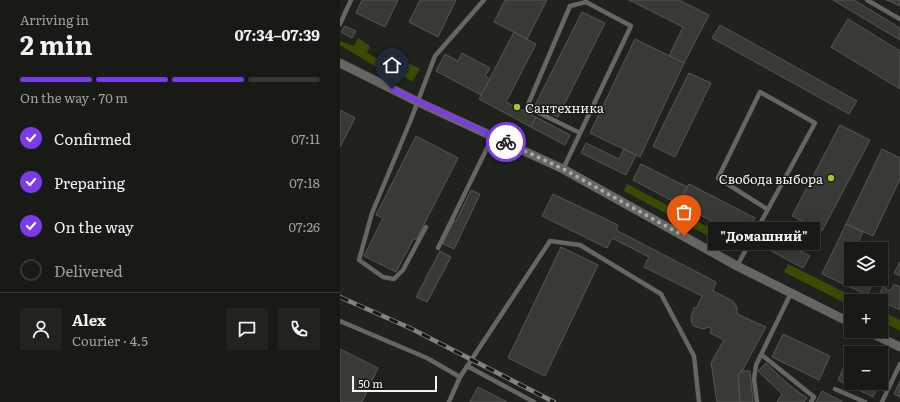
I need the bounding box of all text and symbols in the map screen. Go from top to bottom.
text: Arriving in [20,10,89,29]
text: 07:34–07:39 [234,23,320,46]
text: 2 min [20,24,93,63]
pin [375,48,409,89]
icon: home [381,54,403,76]
text: On the way · 70 m [20,88,128,107]
place label: Сантехника [525,98,604,117]
marker: Сантехника [512,102,522,112]
courier [486,122,526,162]
icon: check [20,127,42,149]
text: Confirmed [54,127,131,150]
text: 07:11 [291,129,320,148]
icon: bike [495,131,517,153]
place label: Свобода выбора [719,169,823,188]
icon: check [20,171,42,193]
text: Preparing [54,171,125,194]
text: 07:18 [289,173,320,192]
marker: Свобода выбора [826,173,836,183]
pin [667,195,701,236]
icon: bag [673,201,695,223]
icon: check [20,215,42,237]
text: On the way [54,215,134,238]
text: 07:26 [288,217,320,236]
callout: "Домашний" [708,222,820,250]
text: "Домашний" [720,226,808,245]
map controls [844,242,888,390]
button: layers [844,242,888,286]
text: Delivered [54,259,123,282]
button: + [844,294,888,338]
button: person [20,308,62,350]
text: Alex [72,308,106,331]
button: chat [226,308,268,350]
button: phone [278,308,320,350]
text: Courier · 4.5 [72,331,148,350]
button: − [844,346,888,390]
scale bar [352,374,437,393]
text: 50 m [358,375,383,391]

